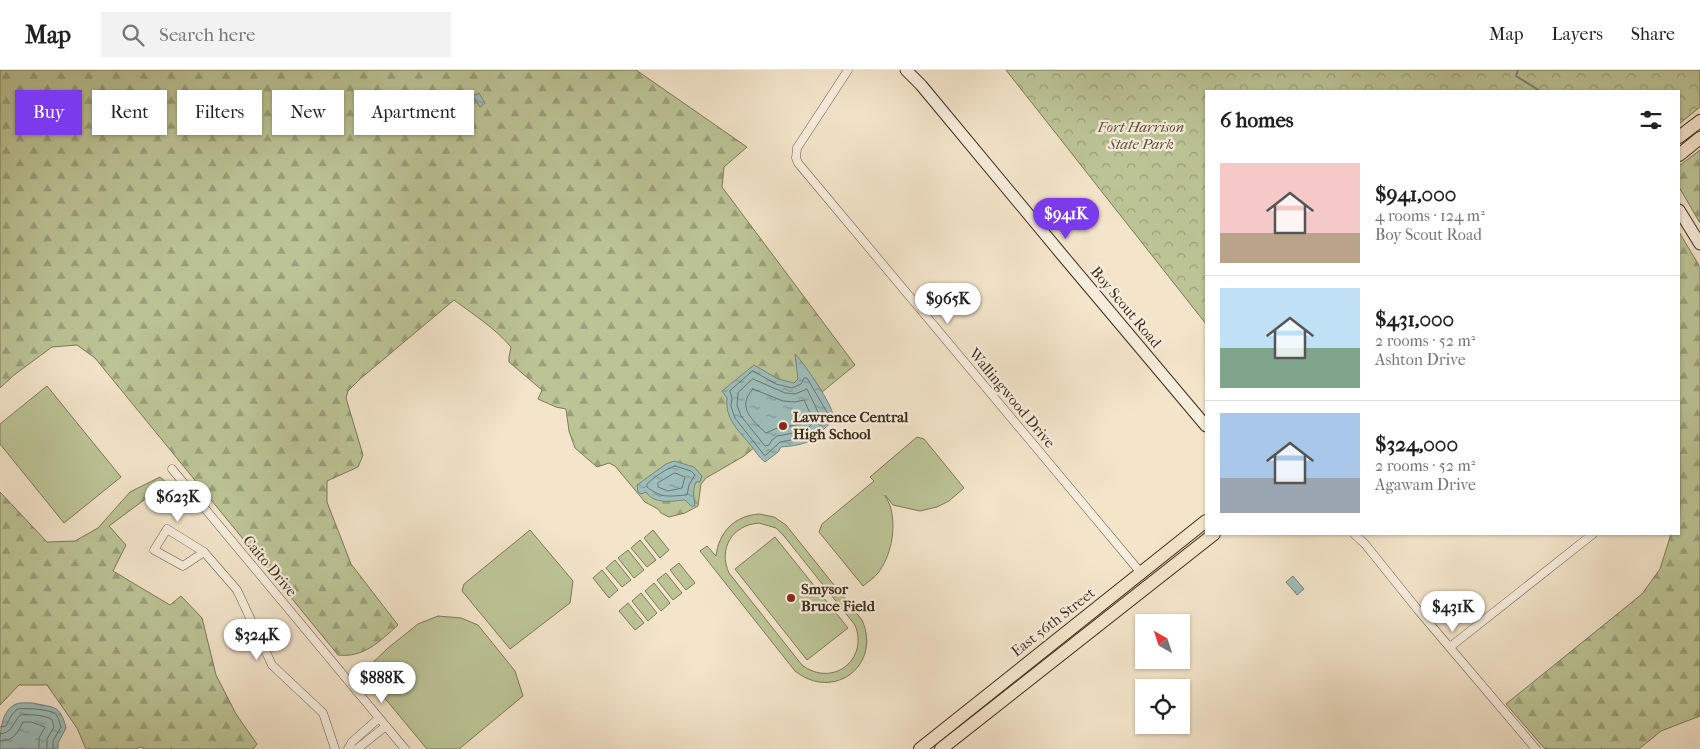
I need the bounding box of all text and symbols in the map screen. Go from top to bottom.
search box [101,12,451,57]
text: Map [25,21,71,49]
icon: search [119,21,147,49]
text: Search here [159,24,255,46]
text: Map [1489,24,1523,45]
text: Layers [1551,24,1603,45]
text: Share [1631,24,1675,45]
chip: Buy [15,90,82,135]
chip: Rent [92,90,167,135]
chip: Filters [177,90,262,135]
chip: New [272,90,344,135]
chip: Apartment [354,90,474,135]
icon: filters [1637,106,1665,134]
text: 6 homes [1220,108,1294,132]
park label: Fort Harrison State Park [1097,118,1184,153]
text: $941,000 [1375,182,1456,206]
icon: home [1260,183,1320,243]
pin: $941K [1031,198,1101,240]
text: $941K [1044,204,1088,223]
text: 4 rooms · 124 m² [1375,206,1485,225]
text: Boy Scout Road [1375,225,1482,244]
street label: Boy Scout Road [1087,263,1166,352]
pin: $965K [913,282,983,325]
text: $965K [926,289,970,308]
text: $431,000 [1375,307,1454,331]
icon: home [1260,308,1320,368]
text: 2 rooms · 52 m² [1375,331,1475,350]
street label: Wallingwood Drive [964,344,1059,452]
text: Ashton Drive [1375,350,1466,369]
place label: Lawrence Central High School [793,408,909,443]
marker: Lawrence Central High School [777,420,789,432]
text: $324,000 [1375,432,1458,456]
icon: home [1260,433,1320,493]
text: 2 rooms · 52 m² [1375,456,1475,475]
text: Agawam Drive [1375,475,1476,494]
pin: $623K [143,480,213,523]
text: $623K [156,487,200,506]
street label: Caito Drive [239,532,301,601]
place label: Smysor Bruce Field [801,580,876,615]
street label: East 56th Street [1008,583,1099,660]
pin: $431K [1418,590,1488,633]
marker: Smysor Bruce Field [785,592,797,604]
text: $431K [1432,597,1474,616]
north arrow [1135,614,1190,669]
map controls [1135,614,1190,734]
pin: $324K [222,618,292,661]
text: $324K [235,625,279,644]
pin: $888K [347,662,417,704]
text: $888K [360,668,404,687]
button: locate [1135,679,1190,734]

